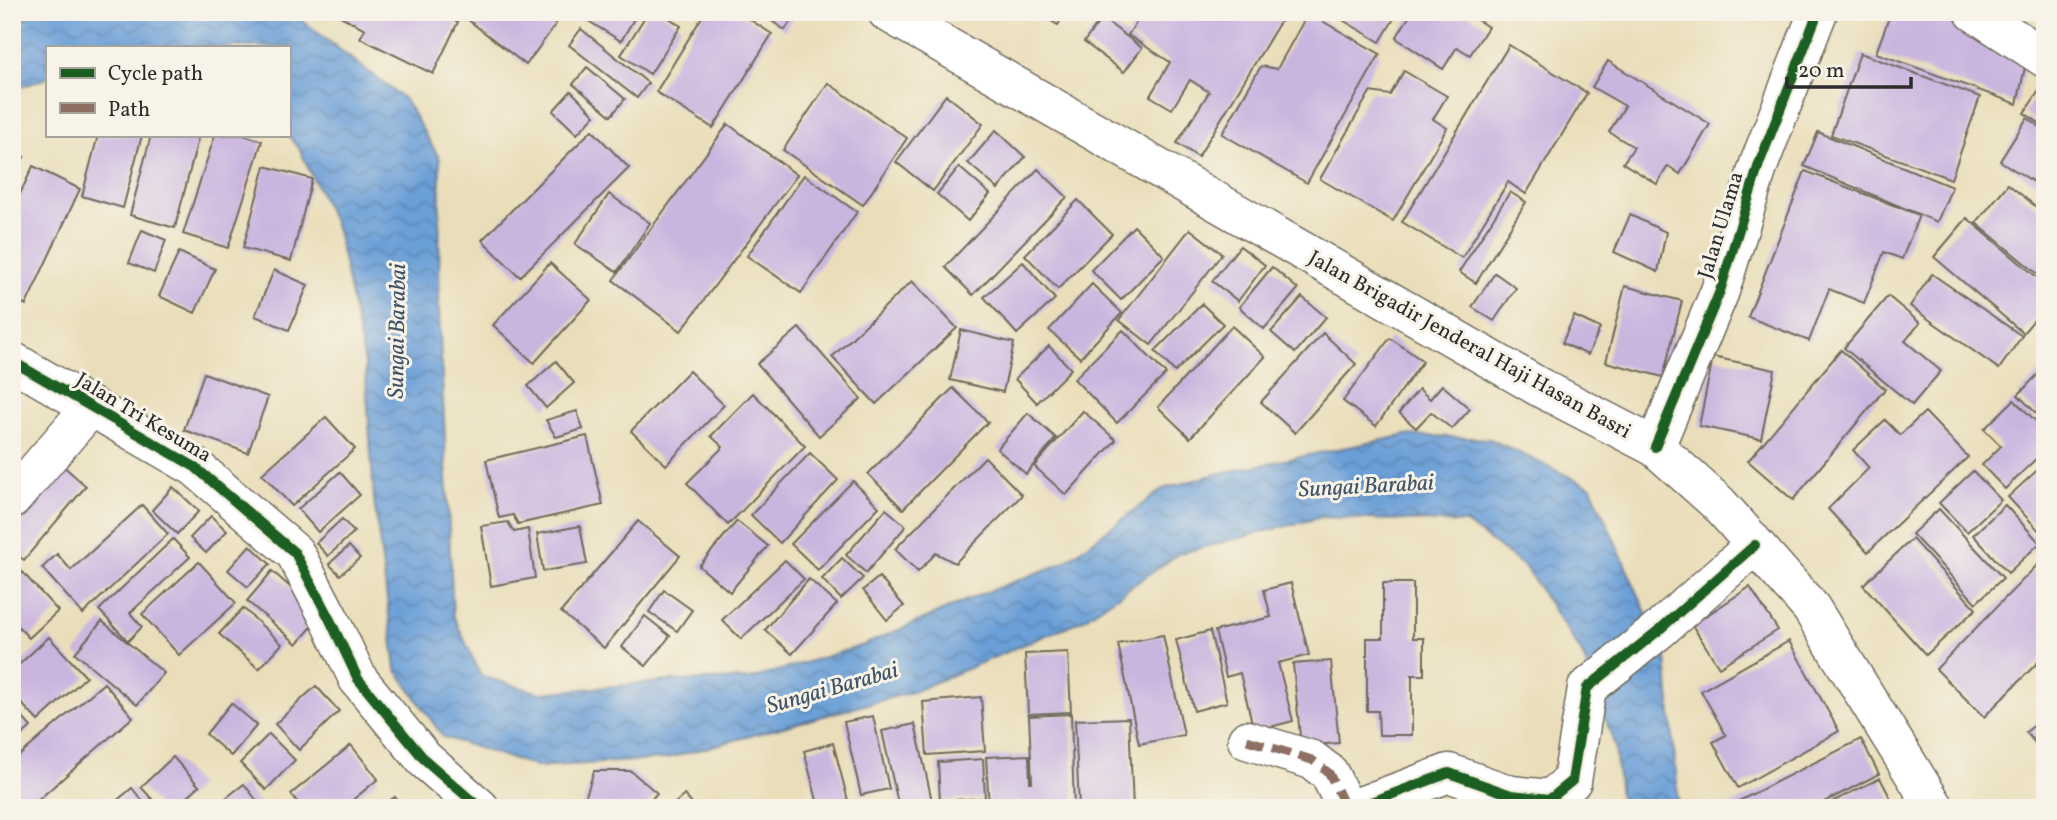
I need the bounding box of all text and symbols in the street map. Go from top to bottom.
legend [46,46,290,136]
scale bar [1787,46,1912,90]
text: 20 m [1798,57,1844,86]
text: Cycle path [108,60,203,89]
text: Path [108,96,150,125]
street label: Jalan Ulama [1691,168,1751,283]
street label: Jalan Brigadir Jenderal Haji Hasan Basri [1303,244,1636,447]
water label: Sungai Barabai [381,263,415,399]
street label: Jalan Tri Kesuma [70,366,217,470]
water label: Sungai Barabai [1298,467,1435,507]
water label: Sungai Barabai [763,655,902,723]

